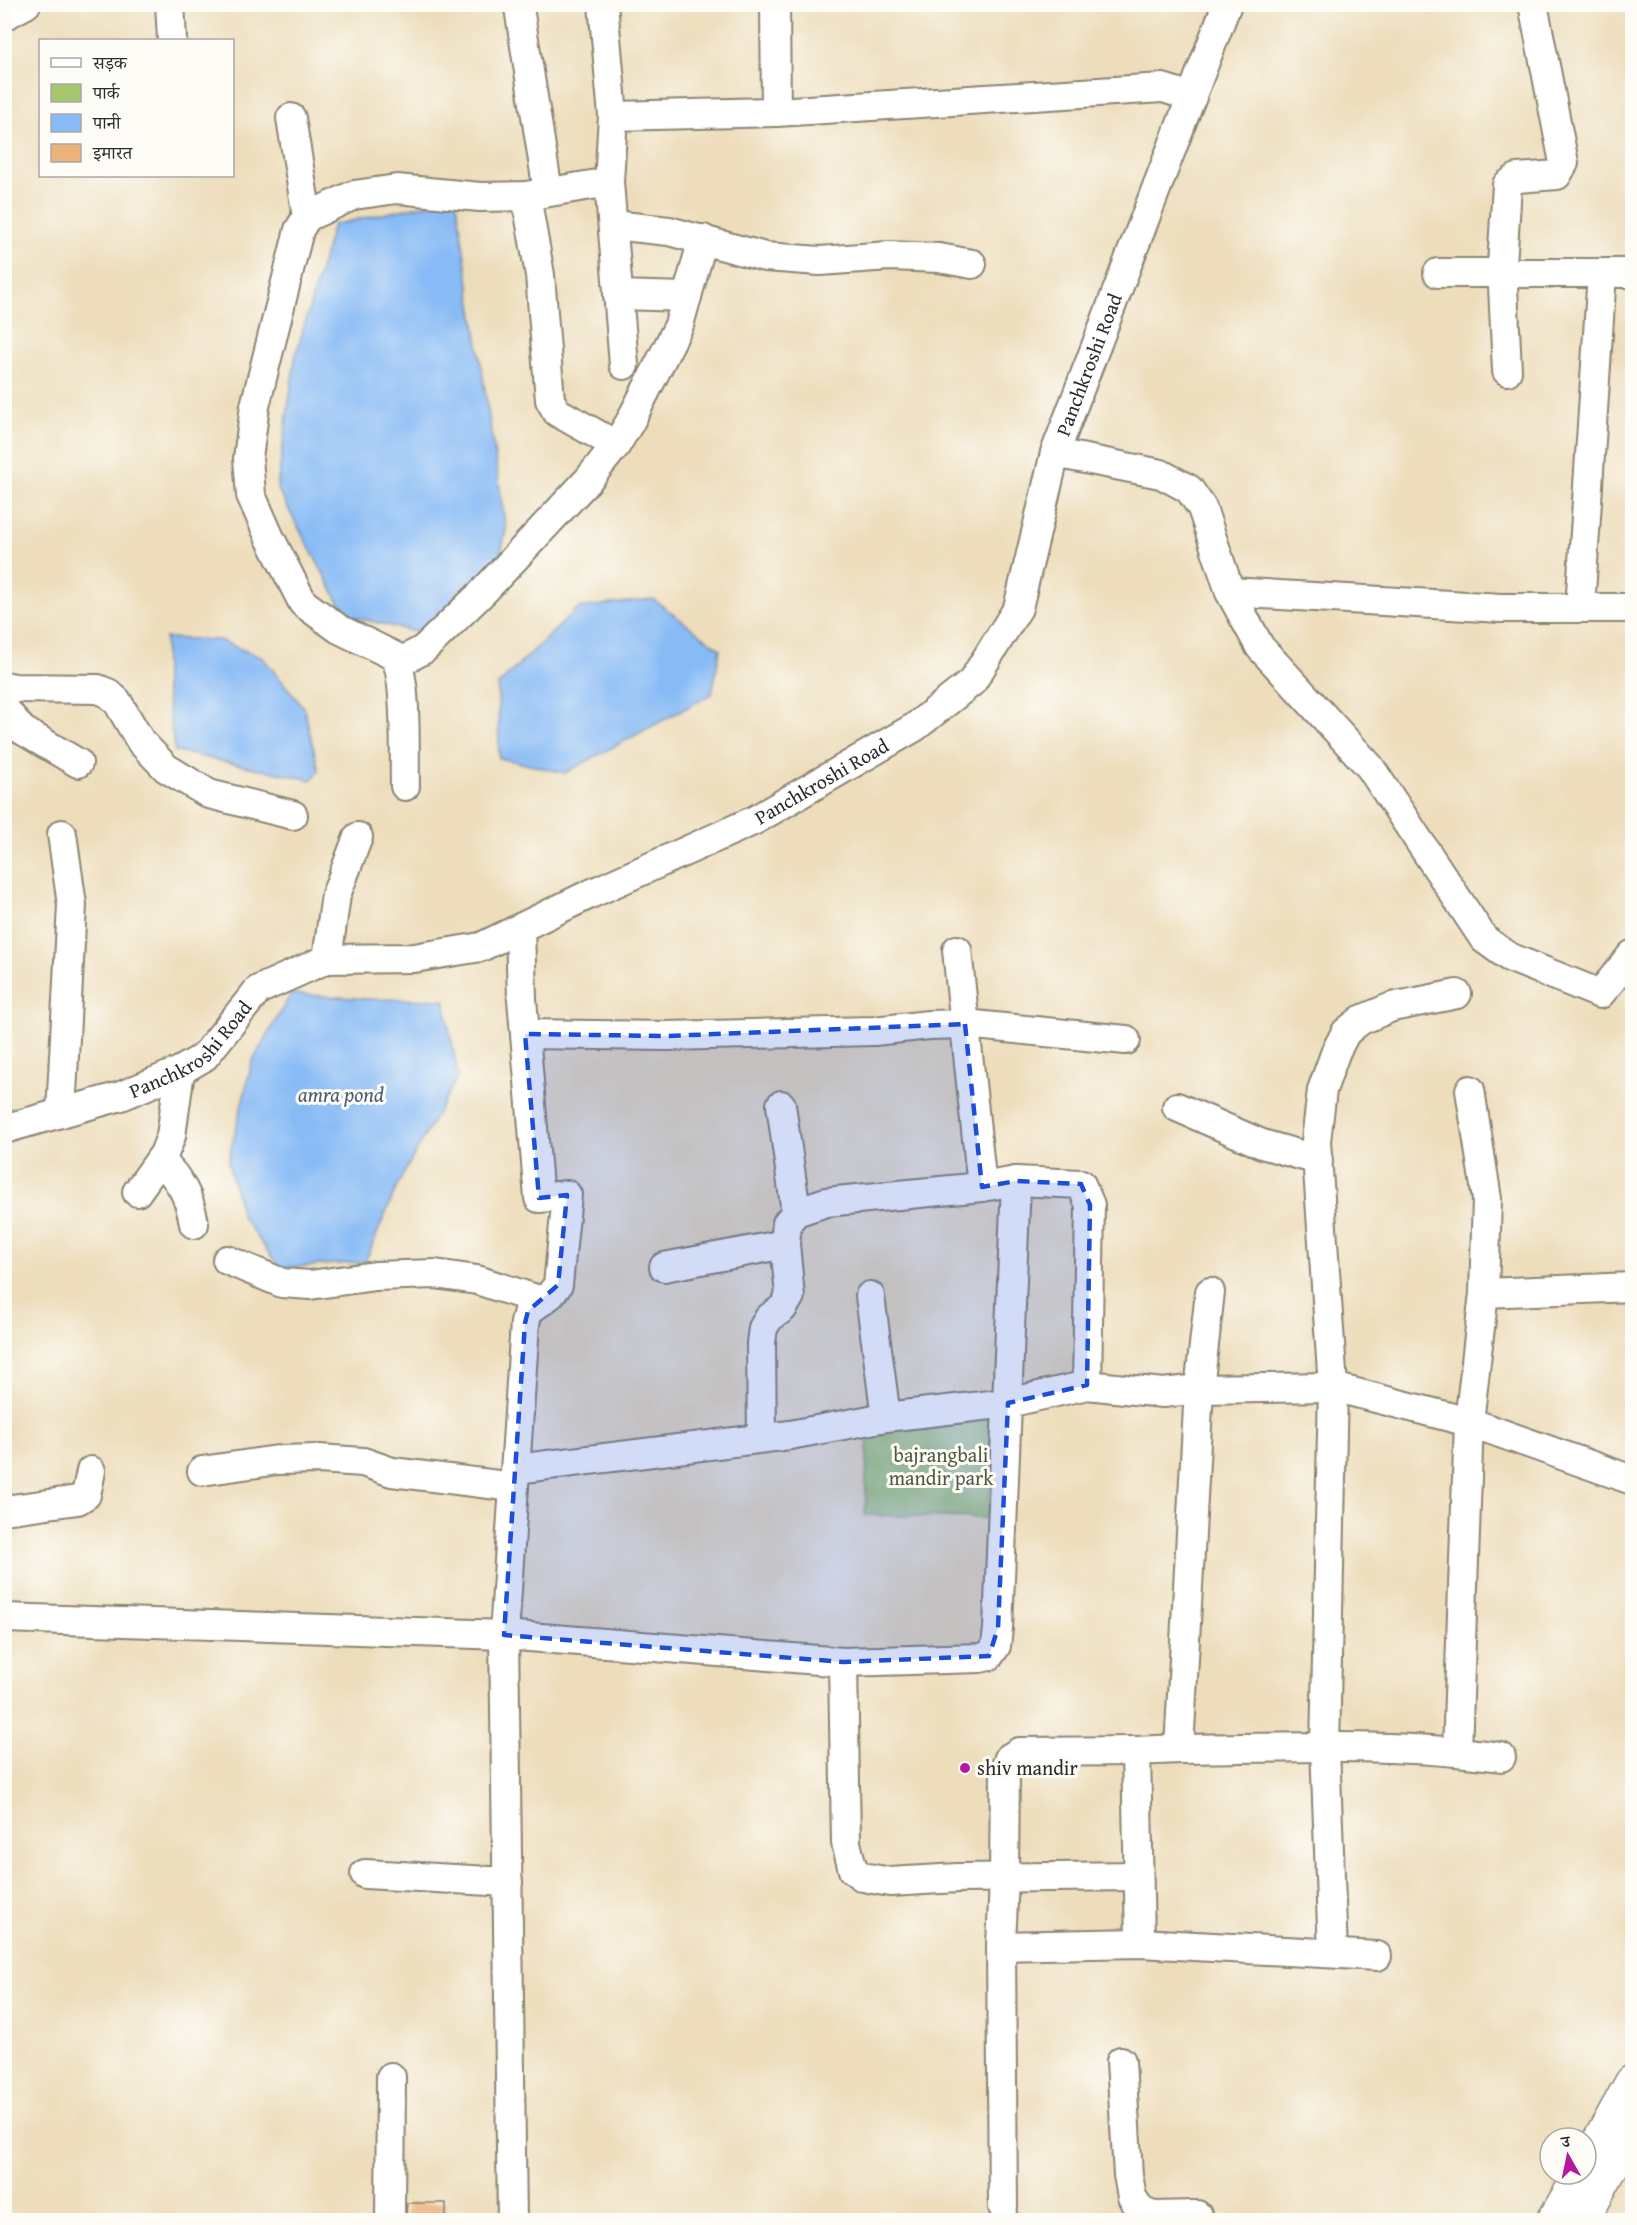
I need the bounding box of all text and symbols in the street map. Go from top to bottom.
legend [39,39,234,177]
text: सड़क [92,49,128,76]
text: पार्क [92,79,121,106]
text: पानी [92,109,122,136]
text: इमारत [92,139,133,166]
street label: Panchkroshi Road [1048,288,1129,440]
street label: Panchkroshi Road [749,730,894,831]
street label: Panchkroshi Road [124,994,258,1105]
water label: amra pond [298,1079,384,1110]
park label: bajrangbali mandir park [889,1440,994,1492]
place label: shiv mandir [977,1753,1078,1782]
marker: shiv mandir [958,1761,972,1775]
north arrow [1538,2126,1598,2186]
text: उ [1559,2128,1573,2154]

